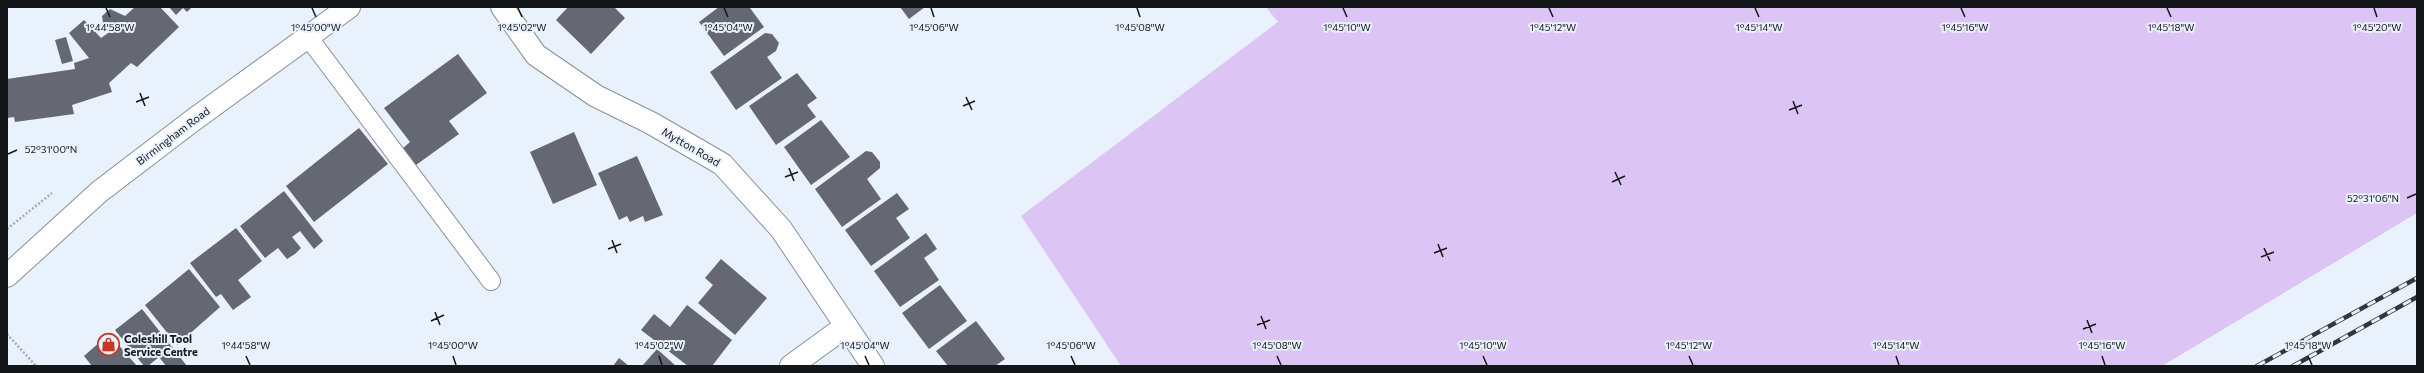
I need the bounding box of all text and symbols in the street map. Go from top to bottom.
text: 1°44'58"W [86,21,134,33]
text: 1°45'00"W [291,21,341,33]
text: 1°45'02"W [498,21,546,33]
text: 1°45'04"W [703,21,753,33]
text: 1°45'06"W [909,21,959,33]
text: 1°45'08"W [1115,21,1165,33]
text: 1°45'10"W [1323,21,1371,33]
text: 1°45'12"W [1530,21,1576,33]
text: 1°45'14"W [1735,21,1783,33]
text: 1°45'16"W [1941,21,1989,33]
text: 1°45'18"W [2147,21,2195,33]
text: 1°45'20"W [2353,21,2401,33]
street label: Birmingham Road [133,104,212,167]
street label: Mytton Road [660,125,723,169]
text: 52°31'00"N [25,143,77,155]
text: 52°31'06"N [2347,192,2399,204]
shop icon: Coleshill Tool Service Centre [95,332,121,358]
place label: Coleshill Tool Service Centre [124,332,198,358]
text: 1°44'58"W [222,339,270,351]
text: 1°45'00"W [428,339,478,351]
text: 1°45'02"W [635,339,683,351]
text: 1°45'04"W [840,339,890,351]
text: 1°45'06"W [1046,339,1096,351]
text: 1°45'08"W [1252,339,1302,351]
text: 1°45'10"W [1459,339,1507,351]
text: 1°45'12"W [1666,339,1712,351]
text: 1°45'14"W [1872,339,1920,351]
text: 1°45'16"W [2078,339,2126,351]
text: 1°45'18"W [2284,339,2332,351]

